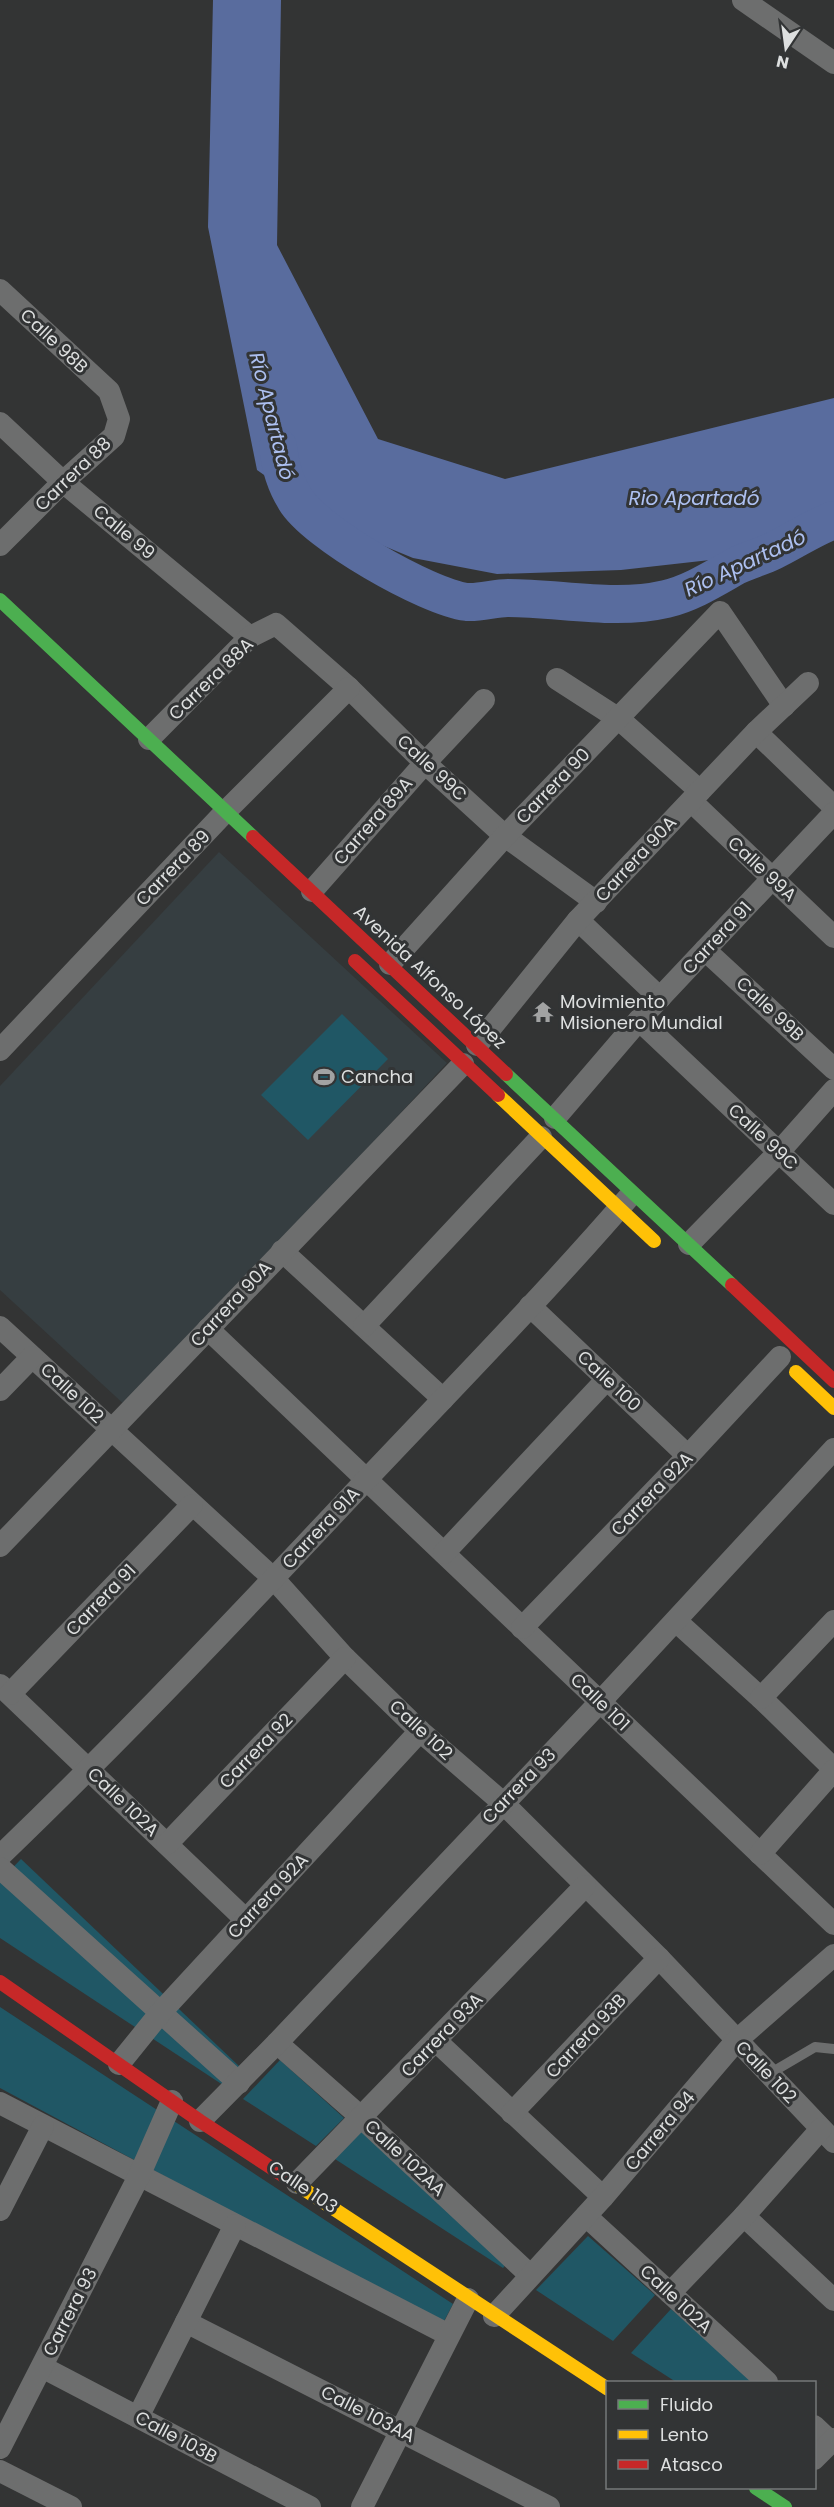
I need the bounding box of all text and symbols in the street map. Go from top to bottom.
north arrow [756,18,816,78]
text: N [774,50,791,75]
street label: Calle 98B [15,303,94,379]
water label: Río Apartadó [243,349,301,483]
street label: Carrera 88 [29,431,116,516]
water label: Rio Apartadó [629,484,759,512]
street label: Calle 99 [88,498,161,565]
water label: Río Apartadó [680,523,810,603]
street label: Carrera 88A [163,632,259,726]
street label: Calle 99C [392,729,473,807]
street label: Carrera 90 [510,742,595,829]
street label: Carrera 89A [327,771,418,870]
street label: Carrera 90A [589,810,682,907]
street label: Carrera 89 [130,824,215,911]
street label: Calle 99A [722,830,802,907]
street label: Carrera 91 [676,896,757,980]
street label: Avenida Alfonso López [348,899,512,1054]
street label: Calle 99B [731,971,810,1047]
place label: Movimiento Misionero Mundial [560,989,723,1035]
temple icon: Movimiento Misionero Mundial [531,1000,555,1024]
place label: Cancha [341,1064,413,1089]
sports icon: Cancha [312,1065,336,1089]
street label: Calle 99C [723,1098,804,1176]
street label: Carrera 90A [184,1255,277,1352]
street label: Calle 100 [572,1344,647,1417]
street label: Calle 102 [35,1357,110,1428]
street label: Carrera 92A [605,1446,698,1541]
street label: Carrera 91A [276,1481,365,1574]
street label: Carrera 91 [60,1558,141,1641]
street label: Calle 101 [565,1667,636,1736]
street label: Calle 102 [384,1694,459,1765]
street label: Carrera 92 [213,1707,298,1794]
street label: Carrera 93 [476,1742,561,1829]
street label: Calle 102A [82,1761,165,1842]
street label: Carrera 92A [222,1848,314,1944]
street label: Carrera 93A [395,1987,488,2082]
street label: Carrera 93B [540,1988,631,2083]
street label: Calle 102 [730,2035,803,2109]
street label: Carrera 94 [619,2085,700,2176]
street label: Calle 102AA [359,2114,451,2202]
street label: Calle 103 [264,2154,343,2219]
street label: Calle 102A [635,2259,718,2339]
street label: Carrera 93 [37,2263,103,2360]
street label: Calle 103AA [317,2379,420,2448]
legend [606,2381,816,2489]
text: Fluido [660,2392,713,2417]
street label: Calle 103B [131,2404,222,2469]
text: Lento [660,2422,709,2447]
text: Atasco [660,2452,723,2477]

